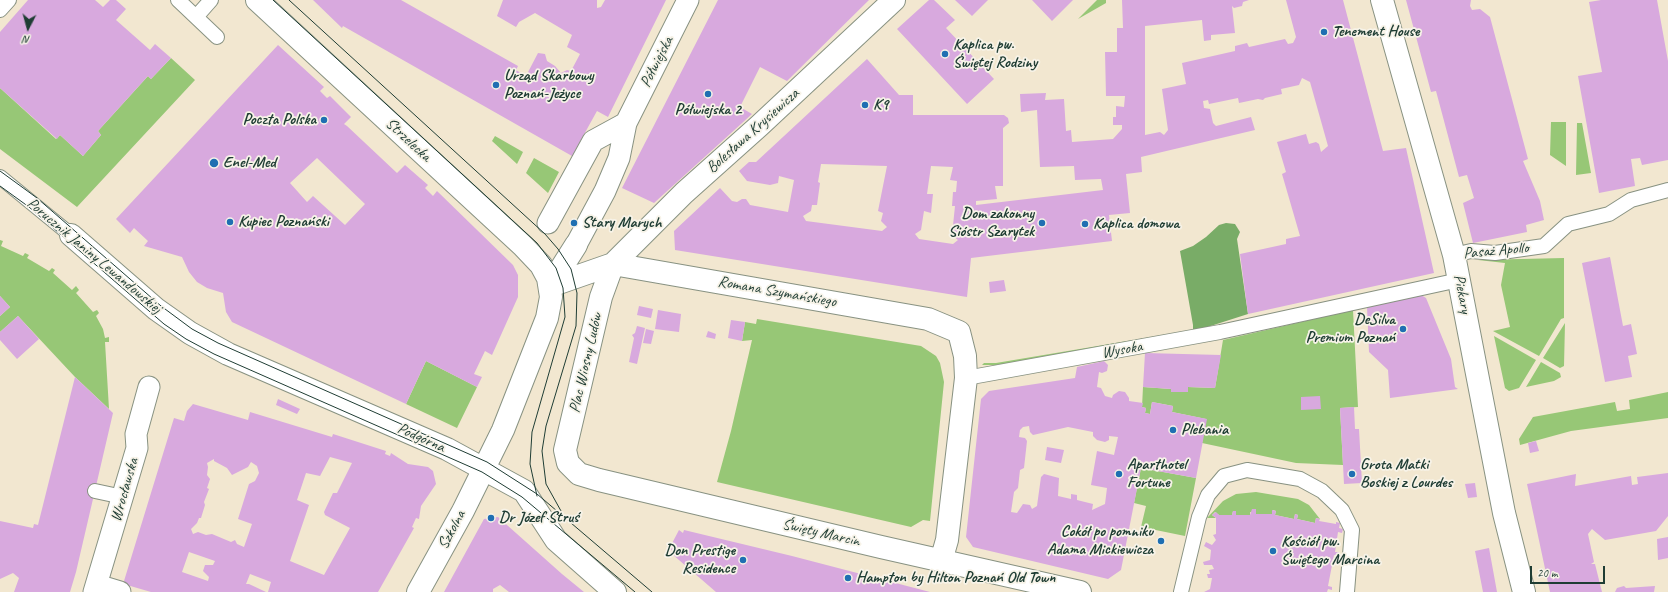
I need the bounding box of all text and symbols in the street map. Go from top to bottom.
north arrow [8,8,48,48]
place label: Tenement House [1332,22,1419,42]
marker: Tenement House [1319,27,1329,37]
text: N [23,33,31,47]
street label: Półwiejska [636,33,678,91]
place label: Kaplica pw. Świętej Rodziny [953,35,1037,73]
marker: Kaplica pw. Świętej Rodziny [940,49,950,59]
place label: Urząd Skarbowy Poznań-Jeżyce [504,66,594,104]
marker: Urząd Skarbowy Poznań-Jeżyce [491,80,501,90]
street label: Bolesława Krysiewicza [703,84,803,178]
marker: Półwiejska 2 [703,89,713,99]
place label: K9 [873,95,888,115]
place label: Półwiejska 2 [675,100,741,120]
marker: K9 [860,100,870,110]
place label: Poczta Polska [243,110,316,130]
street label: Strzelecka [381,114,435,166]
marker: Poczta Polska [319,115,329,125]
place label: Enel-Med [223,153,276,173]
marker: Enel-Med [208,157,220,169]
street label: Porucznik Janiny Lewandowskiej [23,194,165,318]
place label: Dom zakonny Sióstr Szarytek [948,204,1034,242]
place label: Kupiec Poznański [238,212,329,232]
place label: Stary Marych [582,213,661,233]
place label: Kaplica domowa [1093,214,1179,234]
marker: Kupiec Poznański [225,217,235,227]
marker: Stary Marych [569,218,579,228]
marker: Dom zakonny Sióstr Szarytek [1037,218,1047,228]
marker: Kaplica domowa [1080,219,1090,229]
street label: Pasaż Apollo [1463,239,1529,263]
street label: Romana Szymańskiego [716,272,838,312]
street label: Piekary [1449,273,1475,315]
place label: DeSilva Premium Poznań [1306,310,1395,348]
street label: Plac Wiosny Ludów [565,311,607,415]
marker: DeSilva Premium Poznań [1398,324,1408,334]
street label: Wysoka [1100,337,1144,363]
street label: Podgórna [394,419,448,457]
place label: Plebania [1181,420,1228,440]
marker: Plebania [1168,425,1178,435]
place label: Aparthotel Fortune [1127,455,1186,493]
place label: Grota Matki Boskiej z Lourdes [1360,455,1452,493]
street label: Wrocławska [107,456,143,524]
marker: Aparthotel Fortune [1114,469,1124,479]
marker: Grota Matki Boskiej z Lourdes [1347,469,1357,479]
street label: Szkolna [434,507,470,553]
place label: Dr Józef Struś [499,508,579,528]
marker: Dr Józef Struś [486,513,496,523]
street label: Święty Marcin [780,515,862,551]
place label: Cokół po pomniku Adama Mickiewicza [1047,522,1153,560]
place label: Kościół pw. Świętego Marcina [1281,532,1379,570]
marker: Cokół po pomniku Adama Mickiewicza [1156,536,1166,546]
place label: Don Prestige Residence [665,541,735,579]
marker: Kościół pw. Świętego Marcina [1268,546,1278,556]
marker: Don Prestige Residence [738,555,748,565]
scale bar [1532,558,1607,584]
text: 20 m [1537,565,1557,581]
place label: Hampton by Hilton Poznań Old Town [856,568,1055,588]
marker: Hampton by Hilton Poznań Old Town [843,573,853,583]

